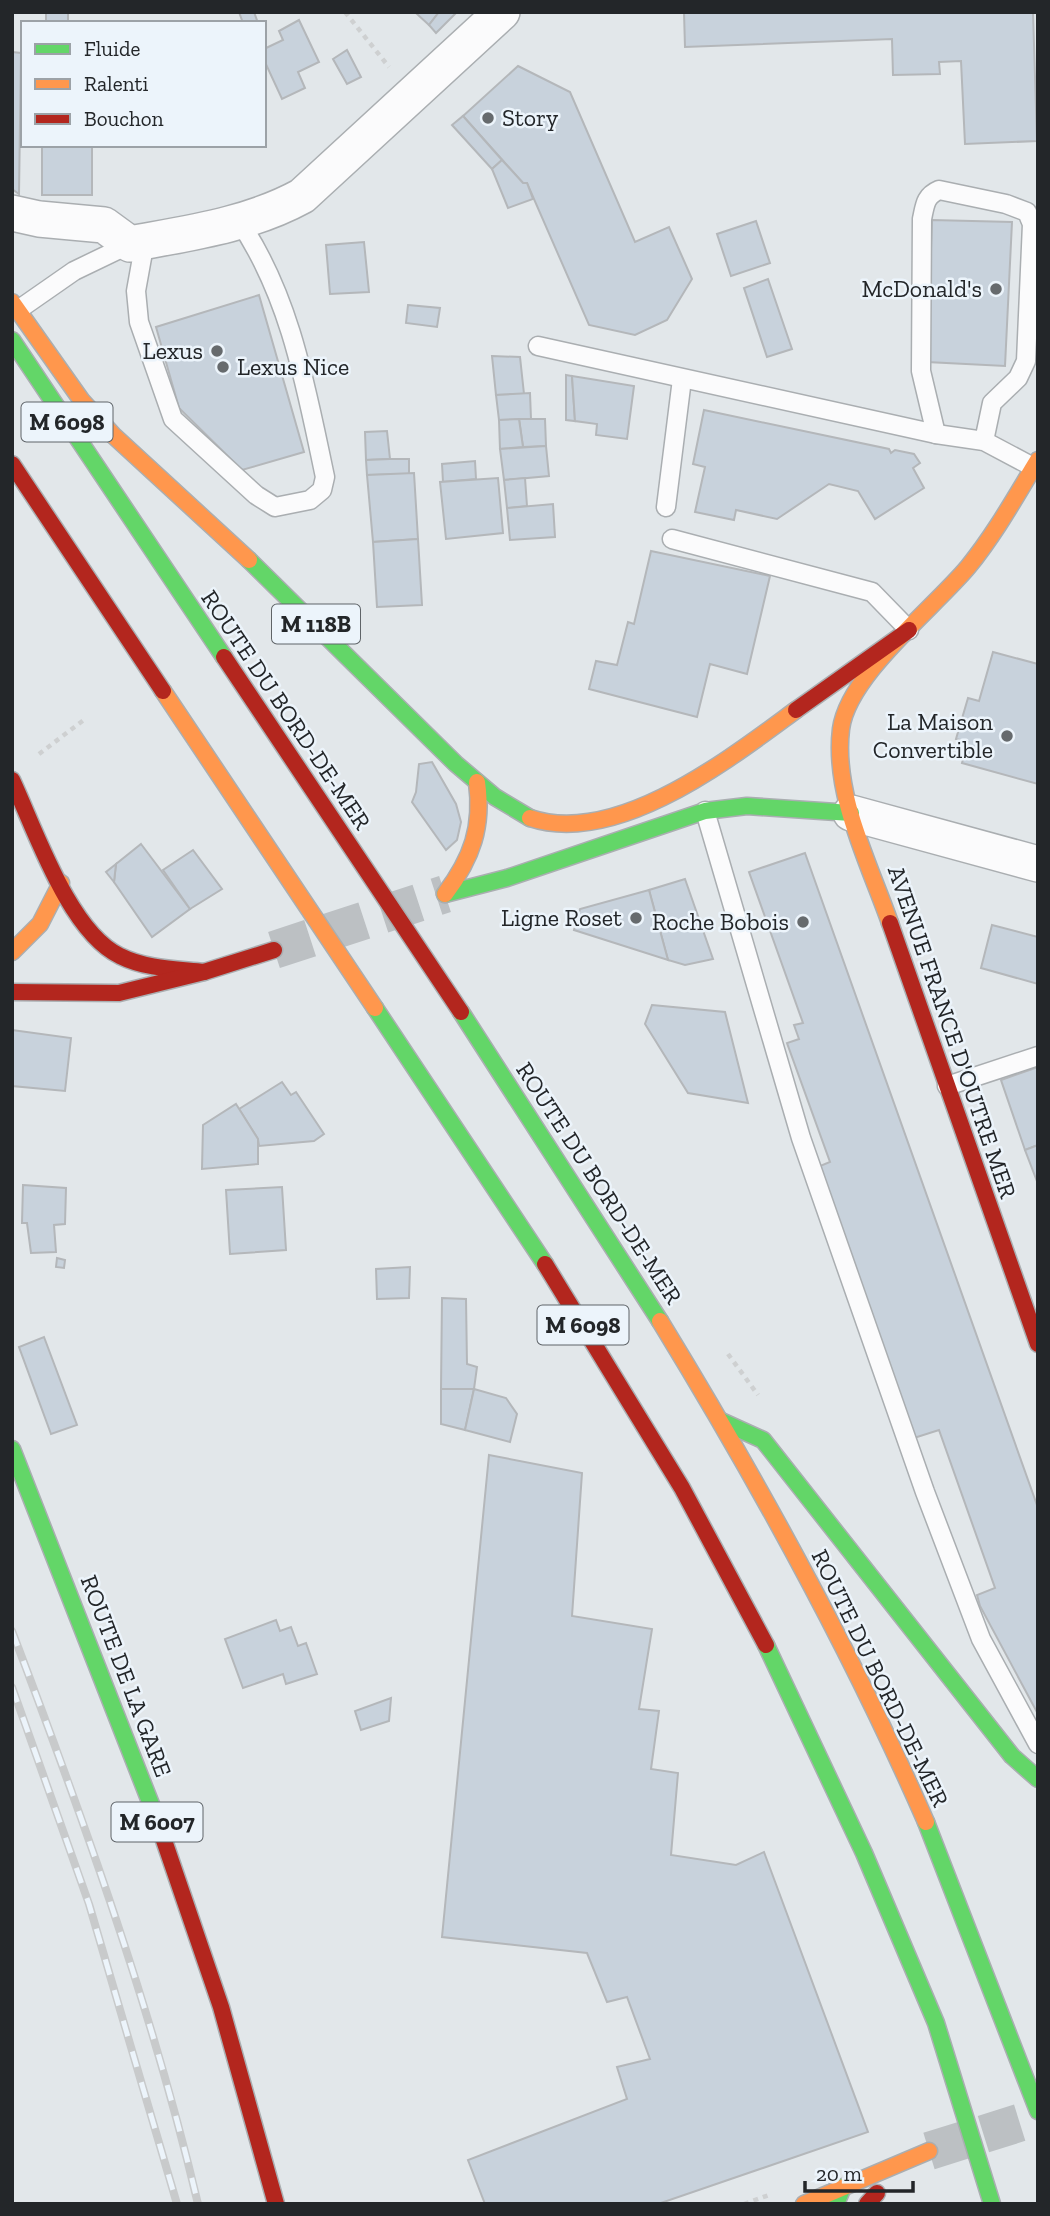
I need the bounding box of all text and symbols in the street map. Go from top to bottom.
legend [21,21,266,147]
text: Fluide [84,36,140,61]
text: Ralenti [84,71,148,96]
place label: Story [502,103,559,132]
text: Bouchon [84,106,164,131]
marker: Story [480,110,496,126]
place label: McDonald's [862,274,982,303]
marker: McDonald's [988,281,1004,297]
place label: Lexus [143,336,203,365]
marker: Lexus [209,343,225,359]
place label: Lexus Nice [237,352,349,381]
marker: Lexus Nice [215,359,231,375]
road number: M 6098 [22,402,112,442]
street label: ROUTE DU BORD-DE-MER [195,584,378,835]
road number: M 118B [272,604,360,644]
place label: La Maison Convertible [873,707,993,764]
marker: La Maison Convertible [999,728,1015,744]
street label: AVENUE FRANCE D'OUTRE MER [882,862,1023,1202]
place label: Ligne Roset [501,903,622,932]
place label: Roche Bobois [652,907,789,936]
marker: Ligne Roset [628,910,644,926]
marker: Roche Bobois [795,914,811,930]
street label: ROUTE DU BORD-DE-MER [510,1056,689,1309]
road number: M 6098 [538,1306,628,1344]
street label: ROUTE DU BORD-DE-MER [805,1544,955,1811]
street label: ROUTE DE LA GARE [75,1571,178,1781]
road number: M 6007 [111,1802,202,1842]
scale bar [805,2150,914,2194]
text: 20 m [816,2161,862,2186]

